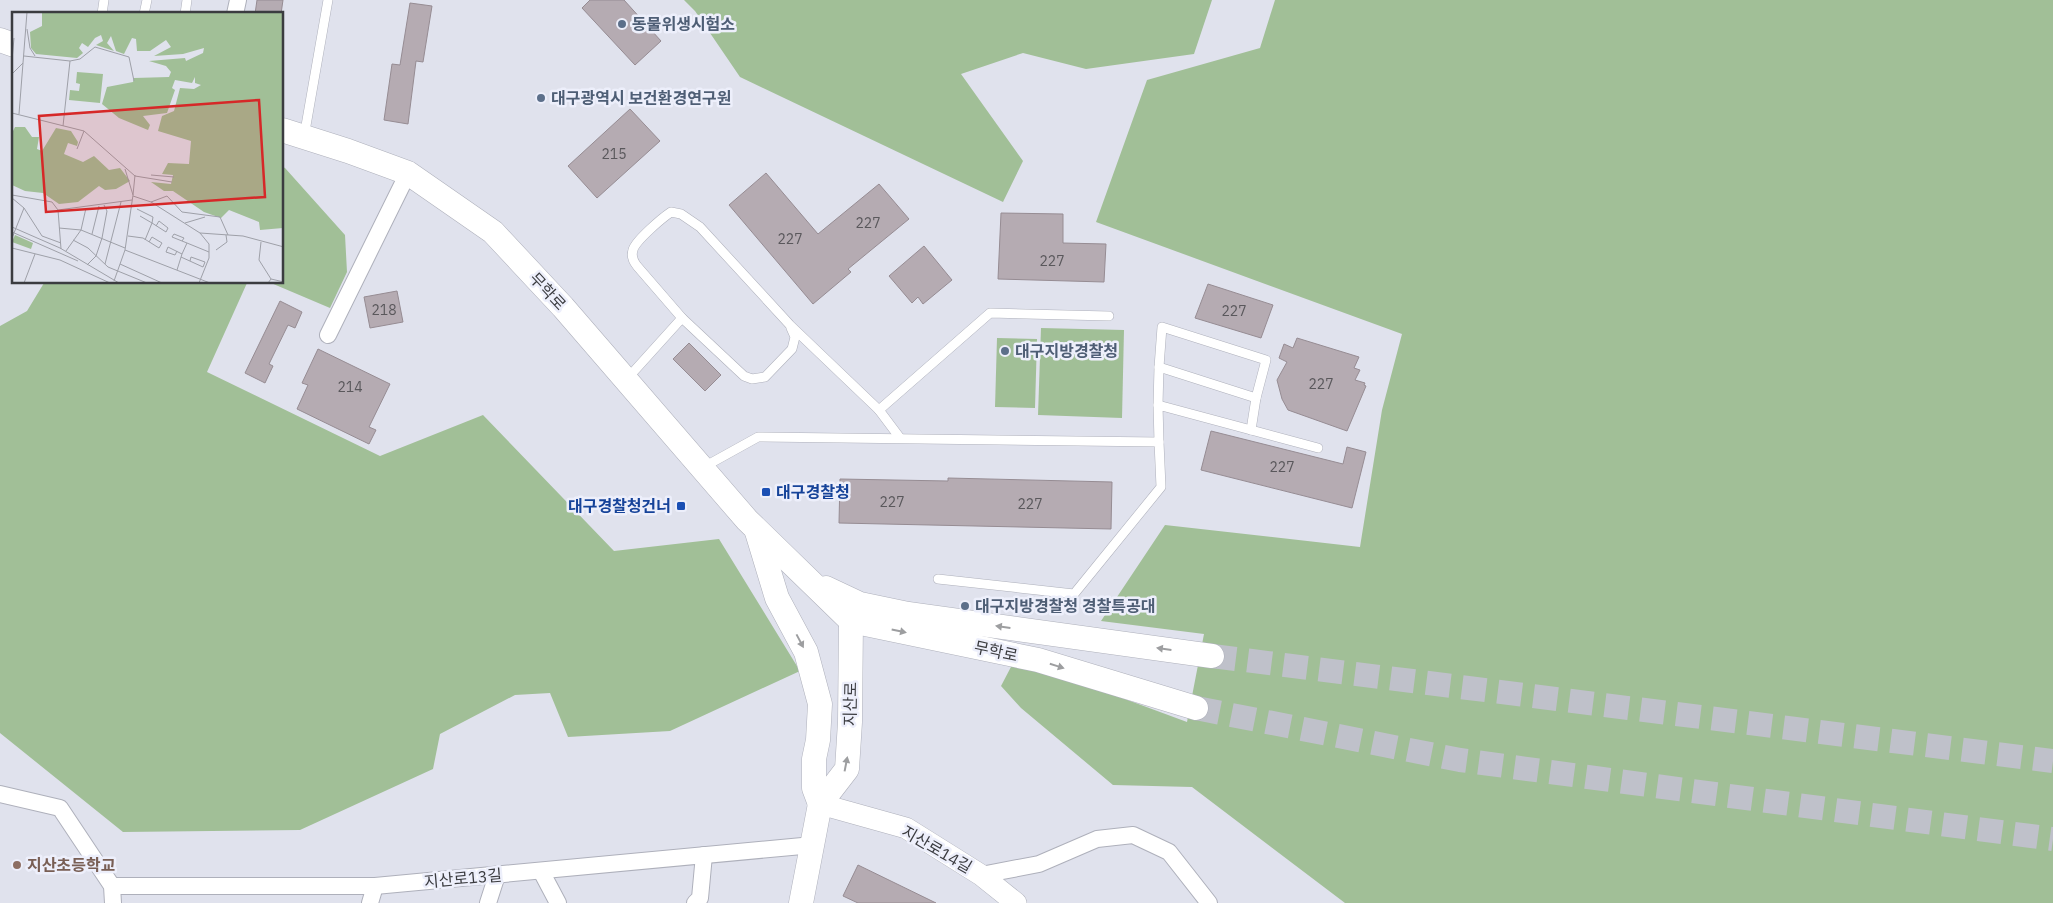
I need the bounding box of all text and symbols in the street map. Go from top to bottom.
inset map [12,12,284,284]
place label: 동물위생시험소 [632,14,735,34]
marker: 동물위생시험소 [616,18,628,30]
place label: 대구광역시 보건환경연구원 [551,88,731,108]
marker: 대구광역시 보건환경연구원 [535,92,547,104]
house number: 215 [601,145,627,163]
house number: 227 [855,214,881,232]
house number: 227 [777,230,803,248]
house number: 227 [1039,252,1065,270]
street label: 무학로 [526,268,571,314]
house number: 218 [371,301,397,319]
house number: 227 [1221,302,1247,320]
place label: 대구지방경찰청 [1015,341,1118,361]
marker: 대구지방경찰청 [999,345,1011,357]
house number: 227 [1308,375,1334,393]
house number: 214 [337,378,363,396]
house number: 227 [1269,458,1295,476]
place label: 대구경찰청 [776,482,850,502]
marker: 대구경찰청 [760,486,772,498]
house number: 227 [879,493,905,511]
house number: 227 [1017,495,1043,513]
place label: 대구경찰청건너 [568,496,671,516]
marker: 대구경찰청건너 [675,500,687,512]
place label: 대구지방경찰청 경찰특공대 [975,596,1155,616]
marker: 대구지방경찰청 경찰특공대 [959,600,971,612]
one-way arrow [994,623,1010,631]
one-way arrow [891,627,906,635]
one-way arrow [796,634,804,648]
street label: 무학로 [972,637,1020,665]
one-way arrow [1155,645,1171,653]
one-way arrow [1050,663,1065,671]
street label: 지산로 [840,681,860,726]
one-way arrow [843,755,851,771]
street label: 지산로14길 [898,821,976,877]
place label: 지산초등학교 [27,855,116,875]
marker: 지산초등학교 [11,859,23,871]
street label: 지산로13길 [423,865,503,891]

